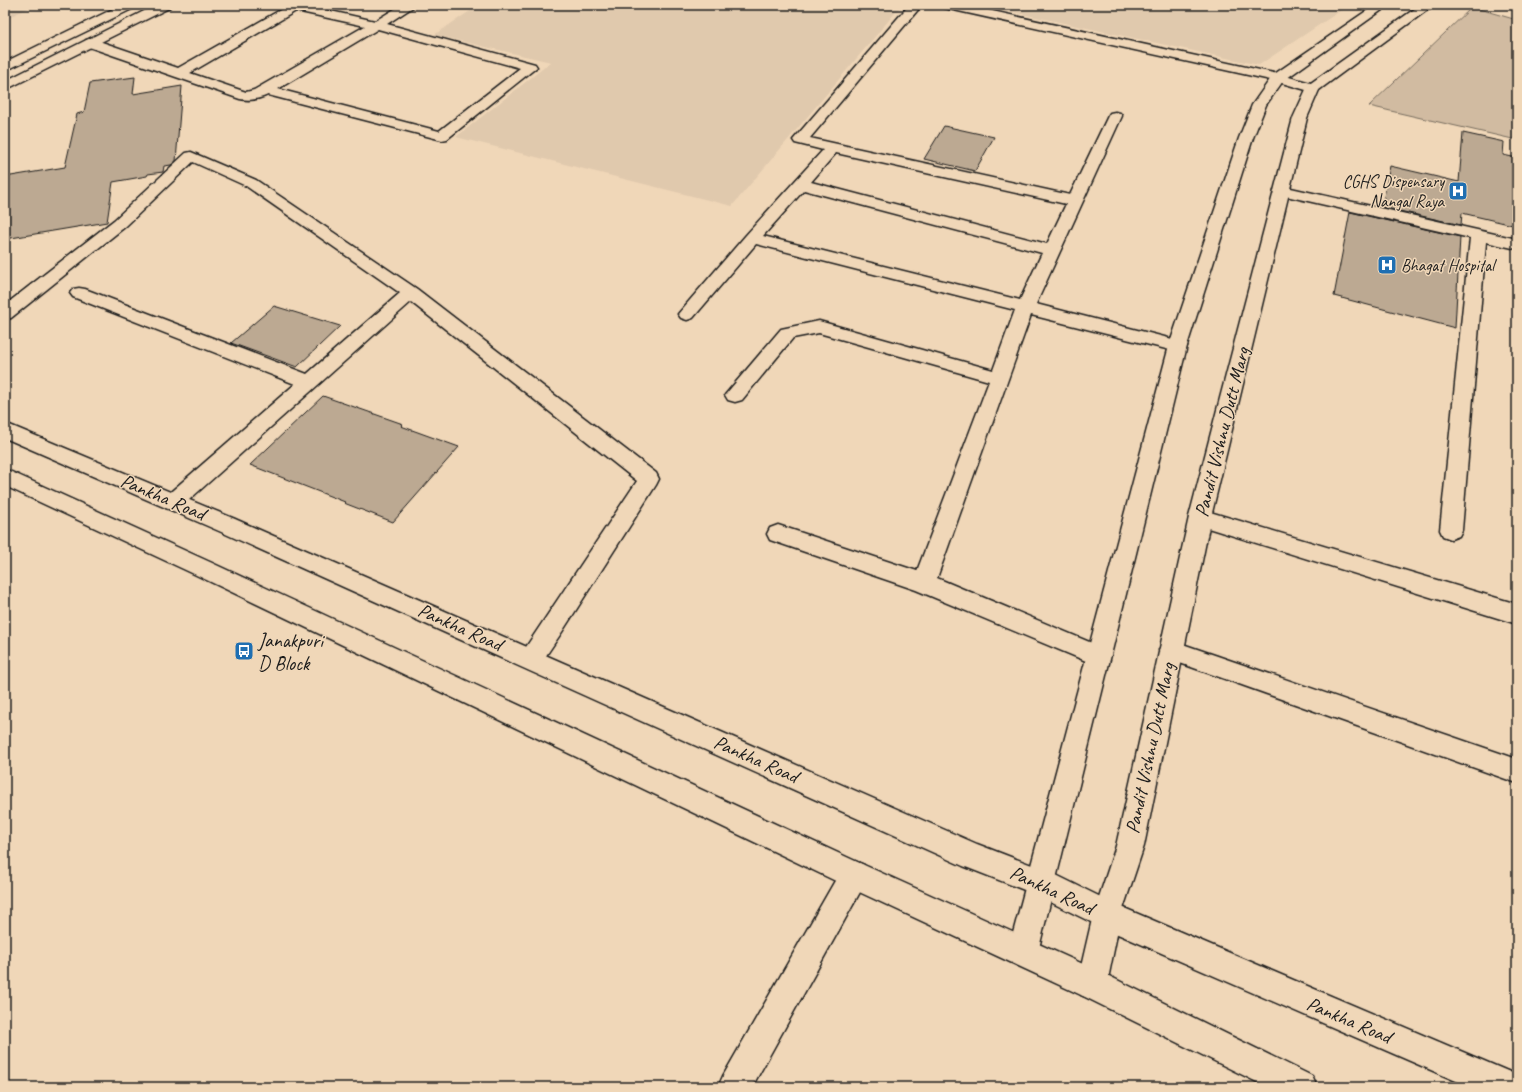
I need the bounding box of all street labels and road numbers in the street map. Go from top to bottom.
street label: Pandit Vishnu Dutt Marg [1189,344,1255,519]
street label: Pankha Road [117,468,212,527]
street label: Pankha Road [414,597,509,658]
street label: Pandit Vishnu Dutt Marg [1120,659,1180,836]
street label: Pankha Road [710,729,805,790]
street label: Pankha Road [1006,860,1101,922]
street label: Pankha Road [1303,991,1398,1050]

